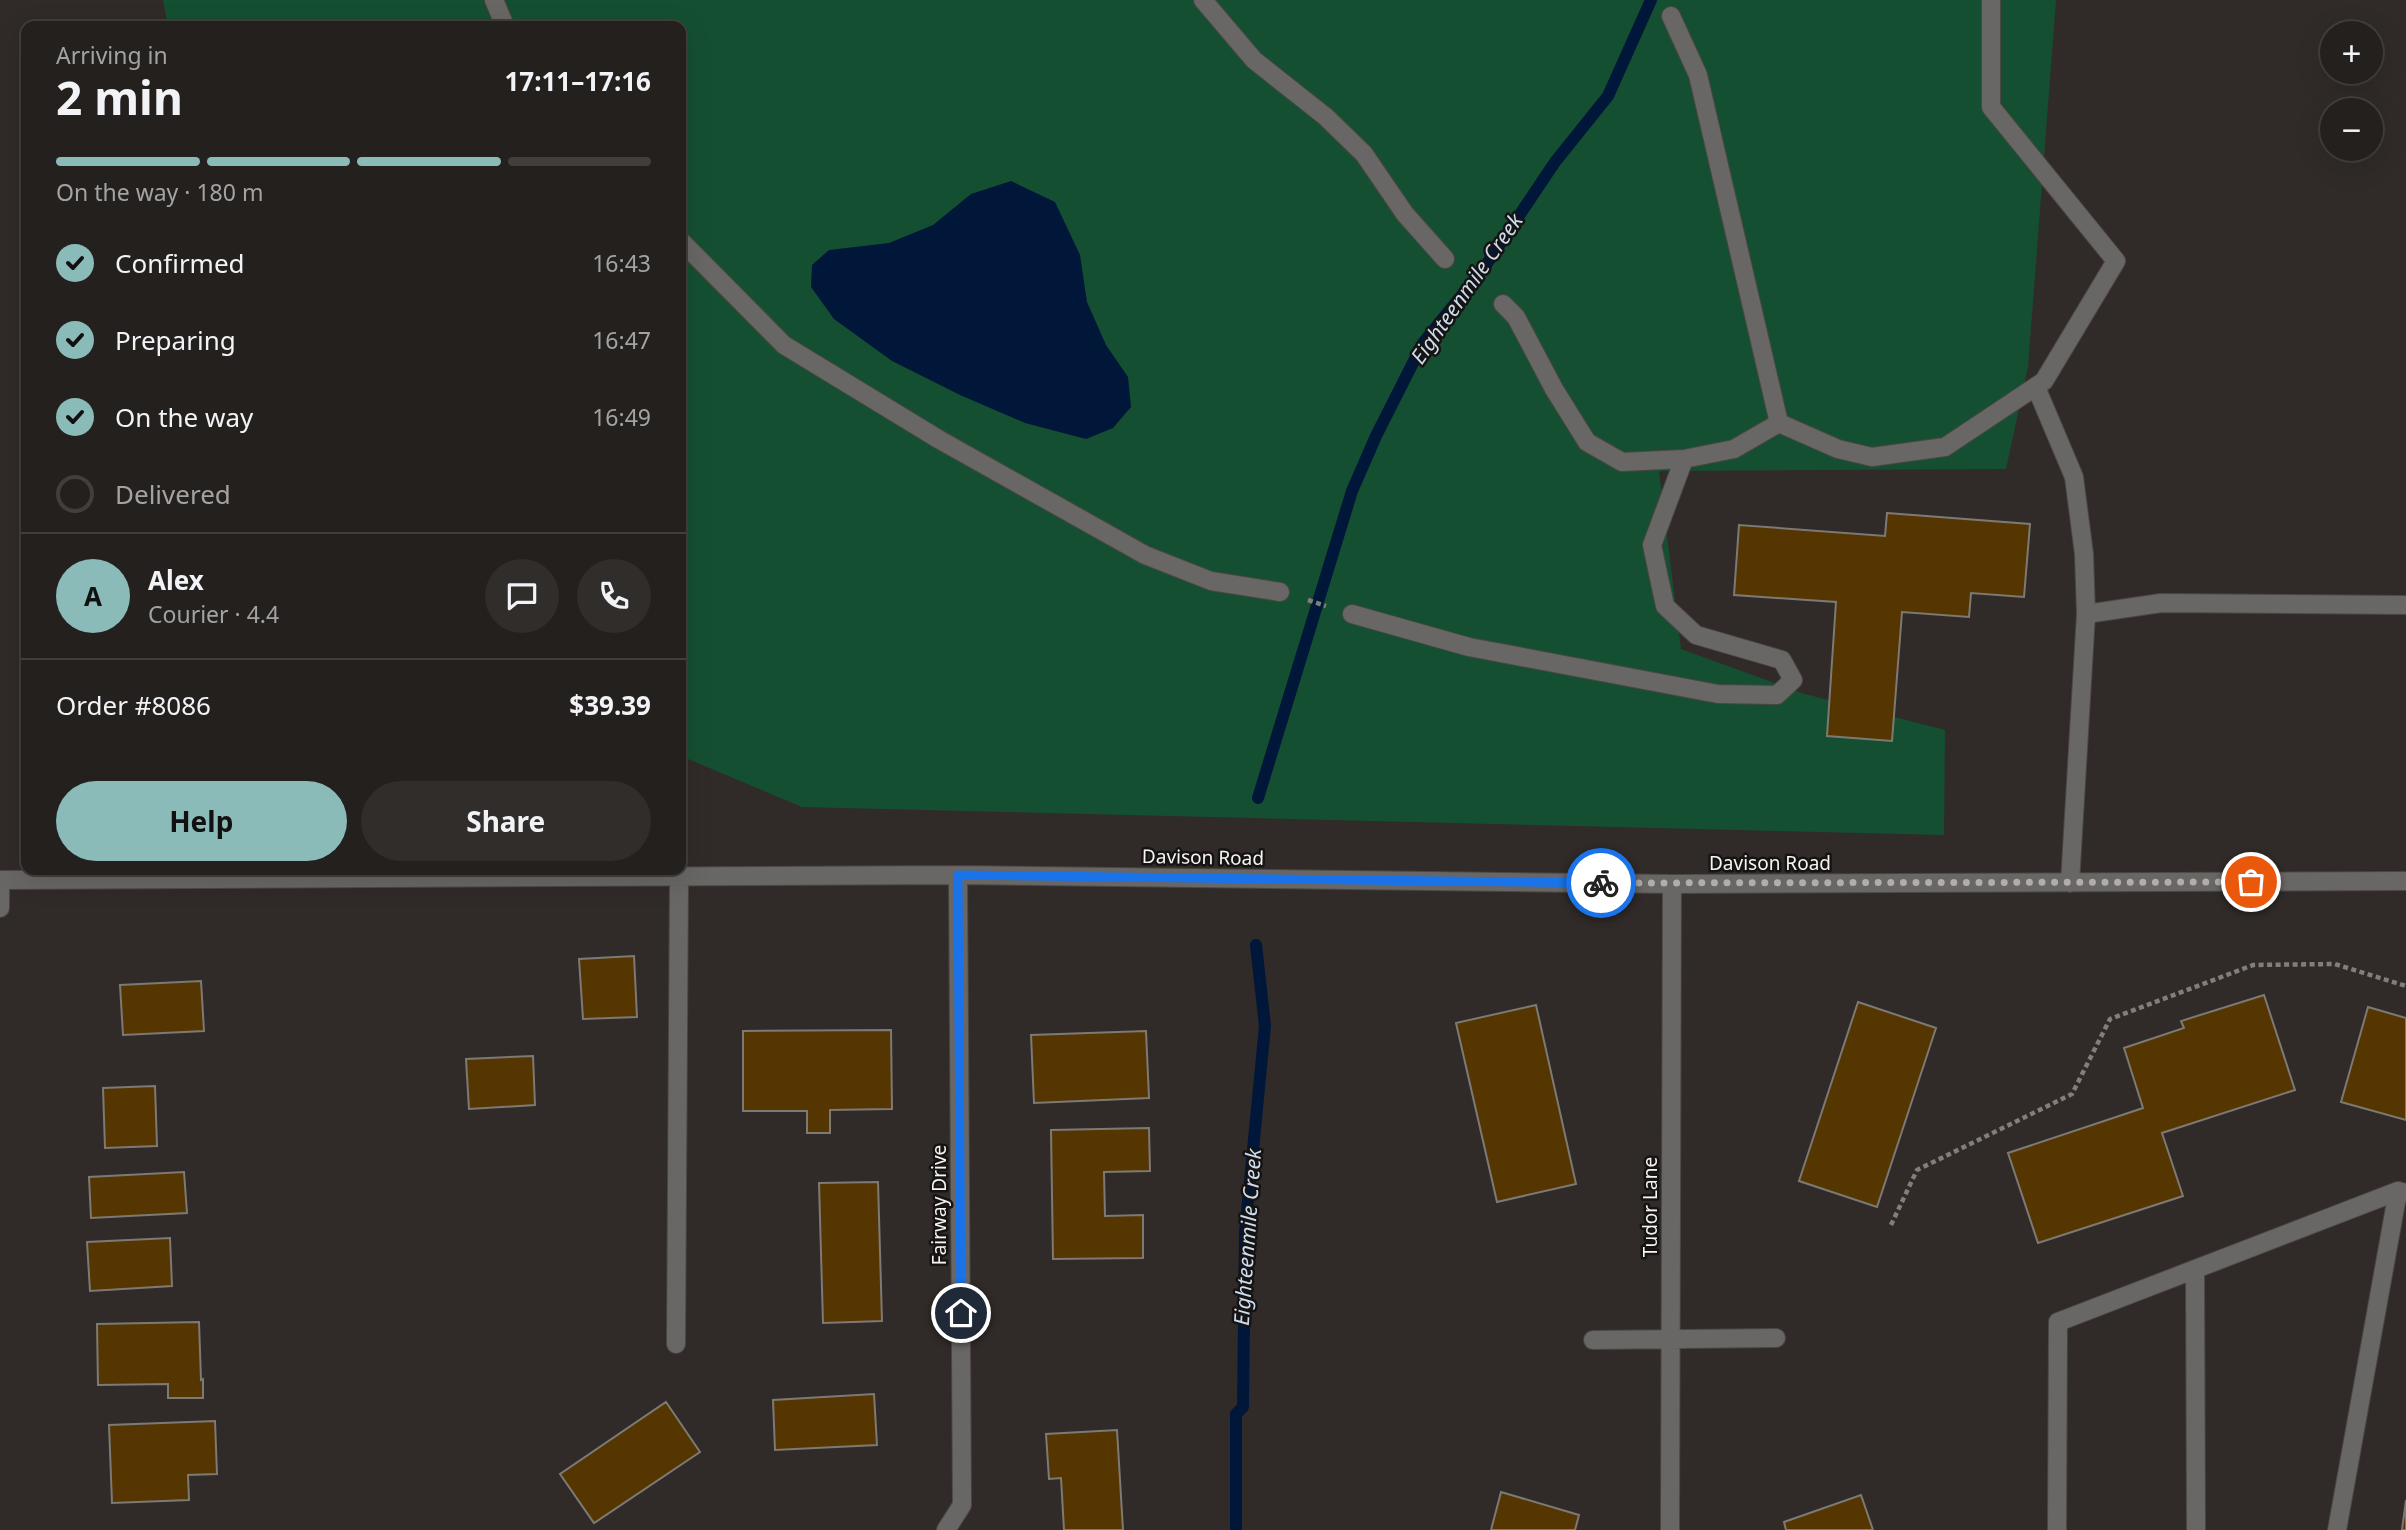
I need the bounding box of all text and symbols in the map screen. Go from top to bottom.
map controls [2320,21,2383,161]
button: + [2320,21,2383,84]
text: Arriving in [56,39,168,71]
text: 17:11–17:16 [504,63,651,99]
text: 2 min [56,66,183,128]
button: − [2320,98,2383,161]
text: On the way · 180 m [56,176,263,208]
water label: Eighteenmile Creek [1404,206,1529,369]
icon: check [56,244,94,282]
text: Confirmed [115,245,245,281]
text: 16:43 [592,247,651,279]
icon: check [56,321,94,359]
text: Preparing [115,322,236,358]
text: 16:47 [592,324,651,356]
icon: check [56,398,94,436]
text: On the way [115,399,253,435]
text: 16:49 [592,401,651,433]
text: Delivered [115,476,231,512]
button: chat [485,559,559,633]
button: phone [577,559,651,633]
text: Alex [148,562,204,598]
text: A [84,578,102,614]
text: Courier · 4.4 [148,598,279,630]
text: Order #8086 [56,687,211,723]
text: $39.39 [569,687,651,723]
button: Help [56,781,347,861]
button: Share [361,781,651,861]
street label: Davison Road [1142,843,1264,871]
courier [1566,848,1636,918]
street label: Davison Road [1709,850,1831,876]
pin [2221,852,2281,912]
icon: bag [2232,863,2270,901]
icon: bike [1582,864,1620,902]
street label: Fairway Drive [926,1145,952,1265]
water label: Eighteenmile Creek [1227,1146,1267,1326]
street label: Tudor Lane [1637,1157,1663,1257]
pin [931,1283,991,1343]
icon: home [942,1294,980,1332]

